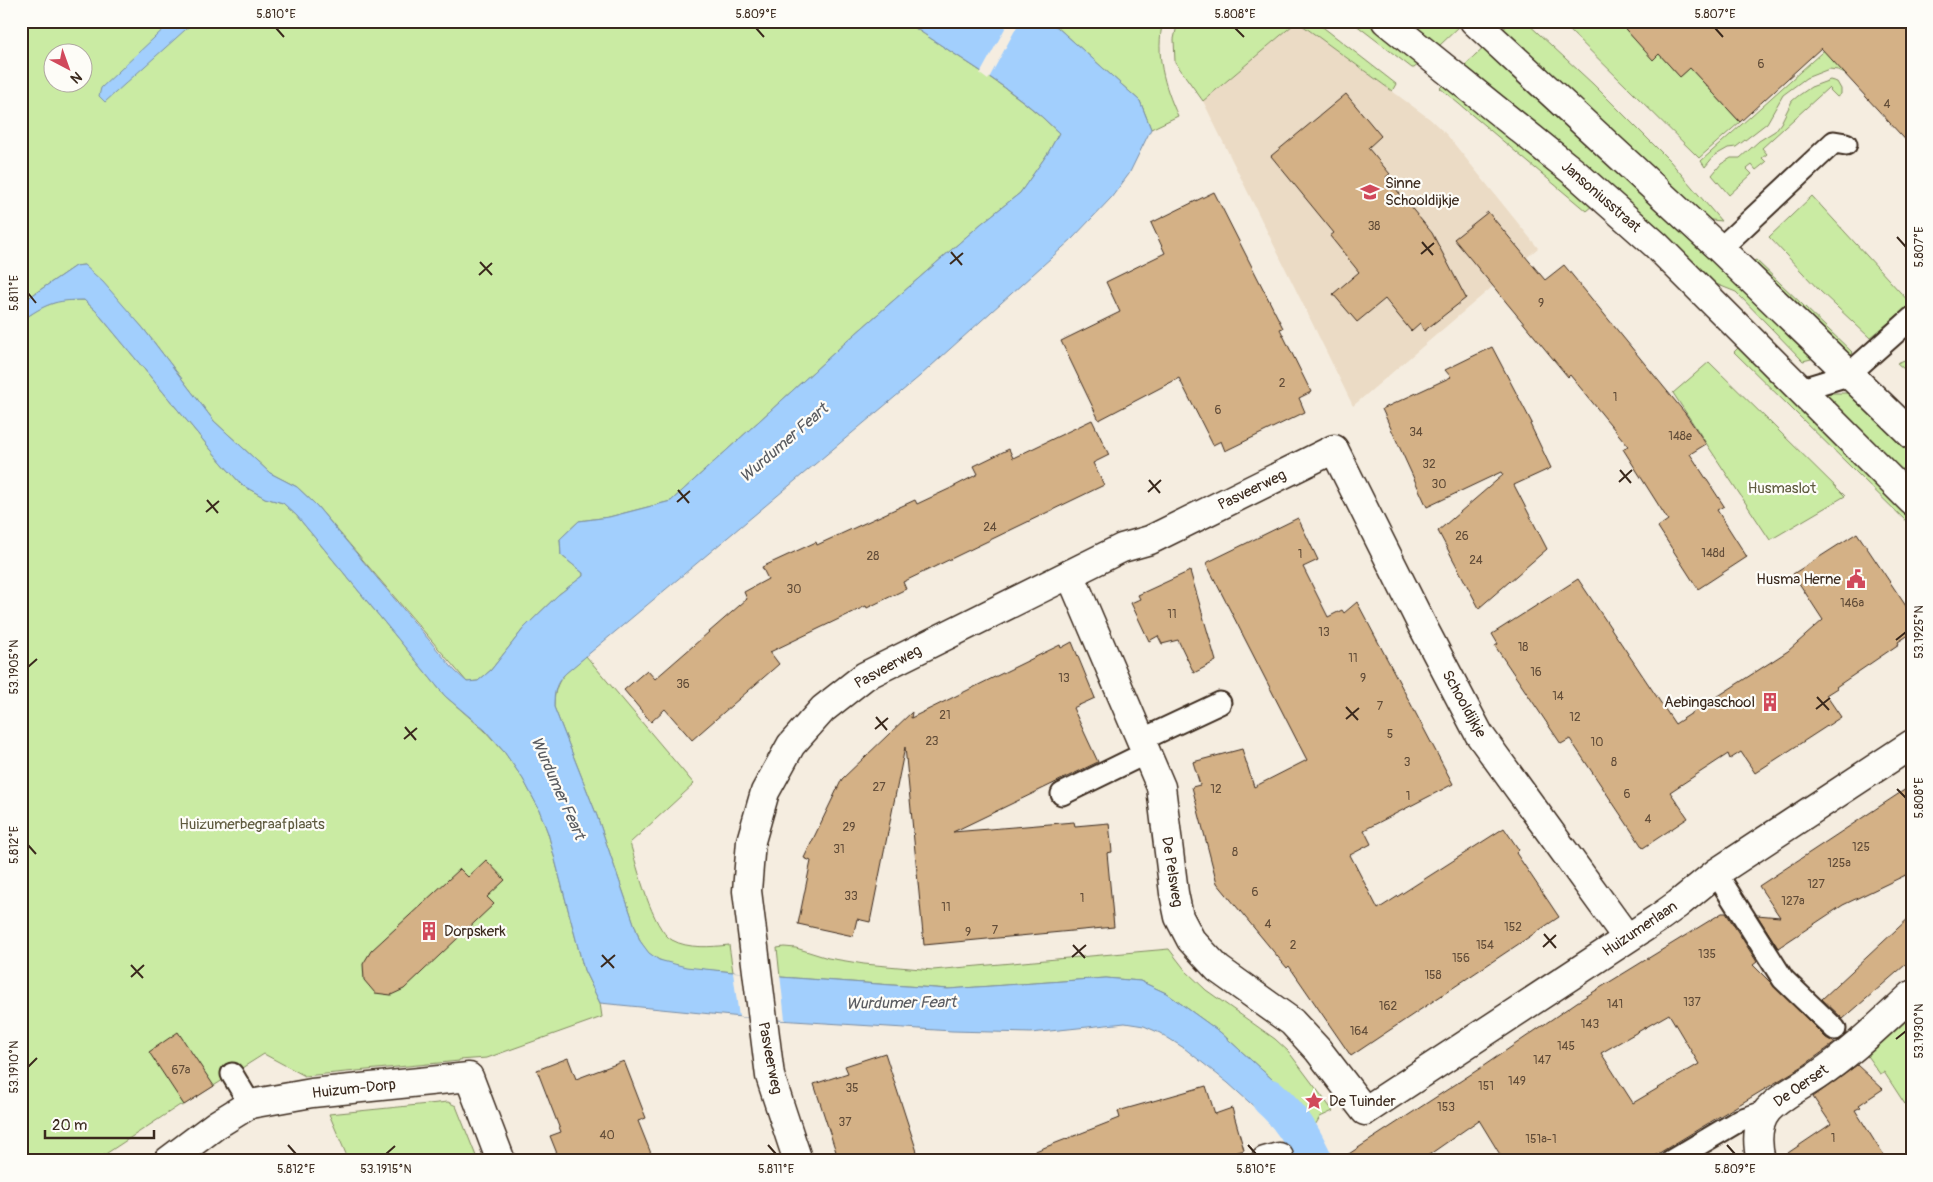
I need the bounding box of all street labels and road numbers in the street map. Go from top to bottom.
street label: Jansoniusstraat [1557,157,1646,237]
street label: Pasveerweg [1215,465,1289,515]
street label: Pasveerweg [851,641,925,693]
street label: Schooldijkje [1438,667,1491,742]
street label: De Pelsweg [1157,835,1187,909]
street label: Huizumerlaan [1599,897,1681,961]
street label: Pasveerweg [754,1020,786,1096]
street label: De Oerset [1770,1060,1833,1112]
street label: Huizum-Dorp [311,1075,397,1103]

